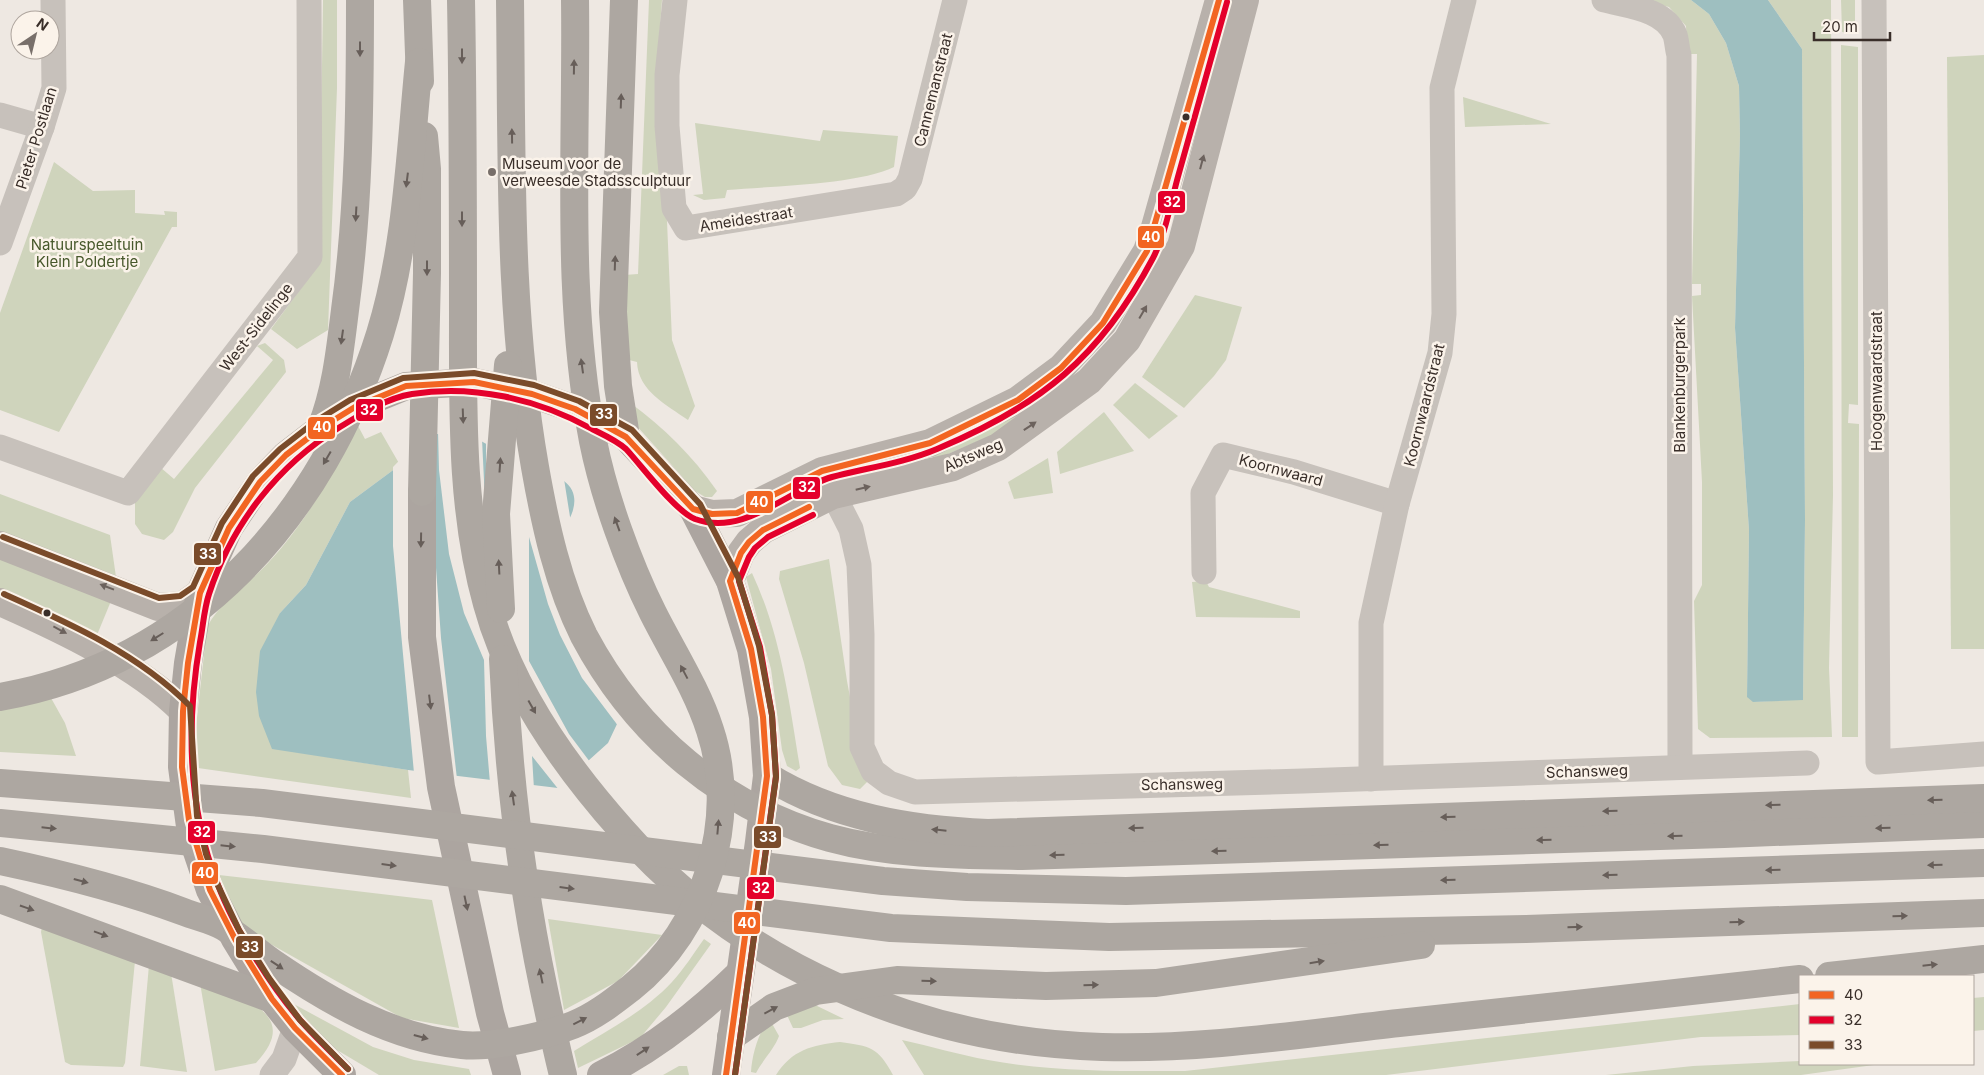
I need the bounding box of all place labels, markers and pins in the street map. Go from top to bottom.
unlabelled marker [1181,112,1191,122]
place label: Museum voor de verweesde Stadssculptuur [502,154,691,190]
marker: Museum voor de verweesde Stadssculptuur [486,166,498,178]
unlabelled marker [42,608,52,618]

